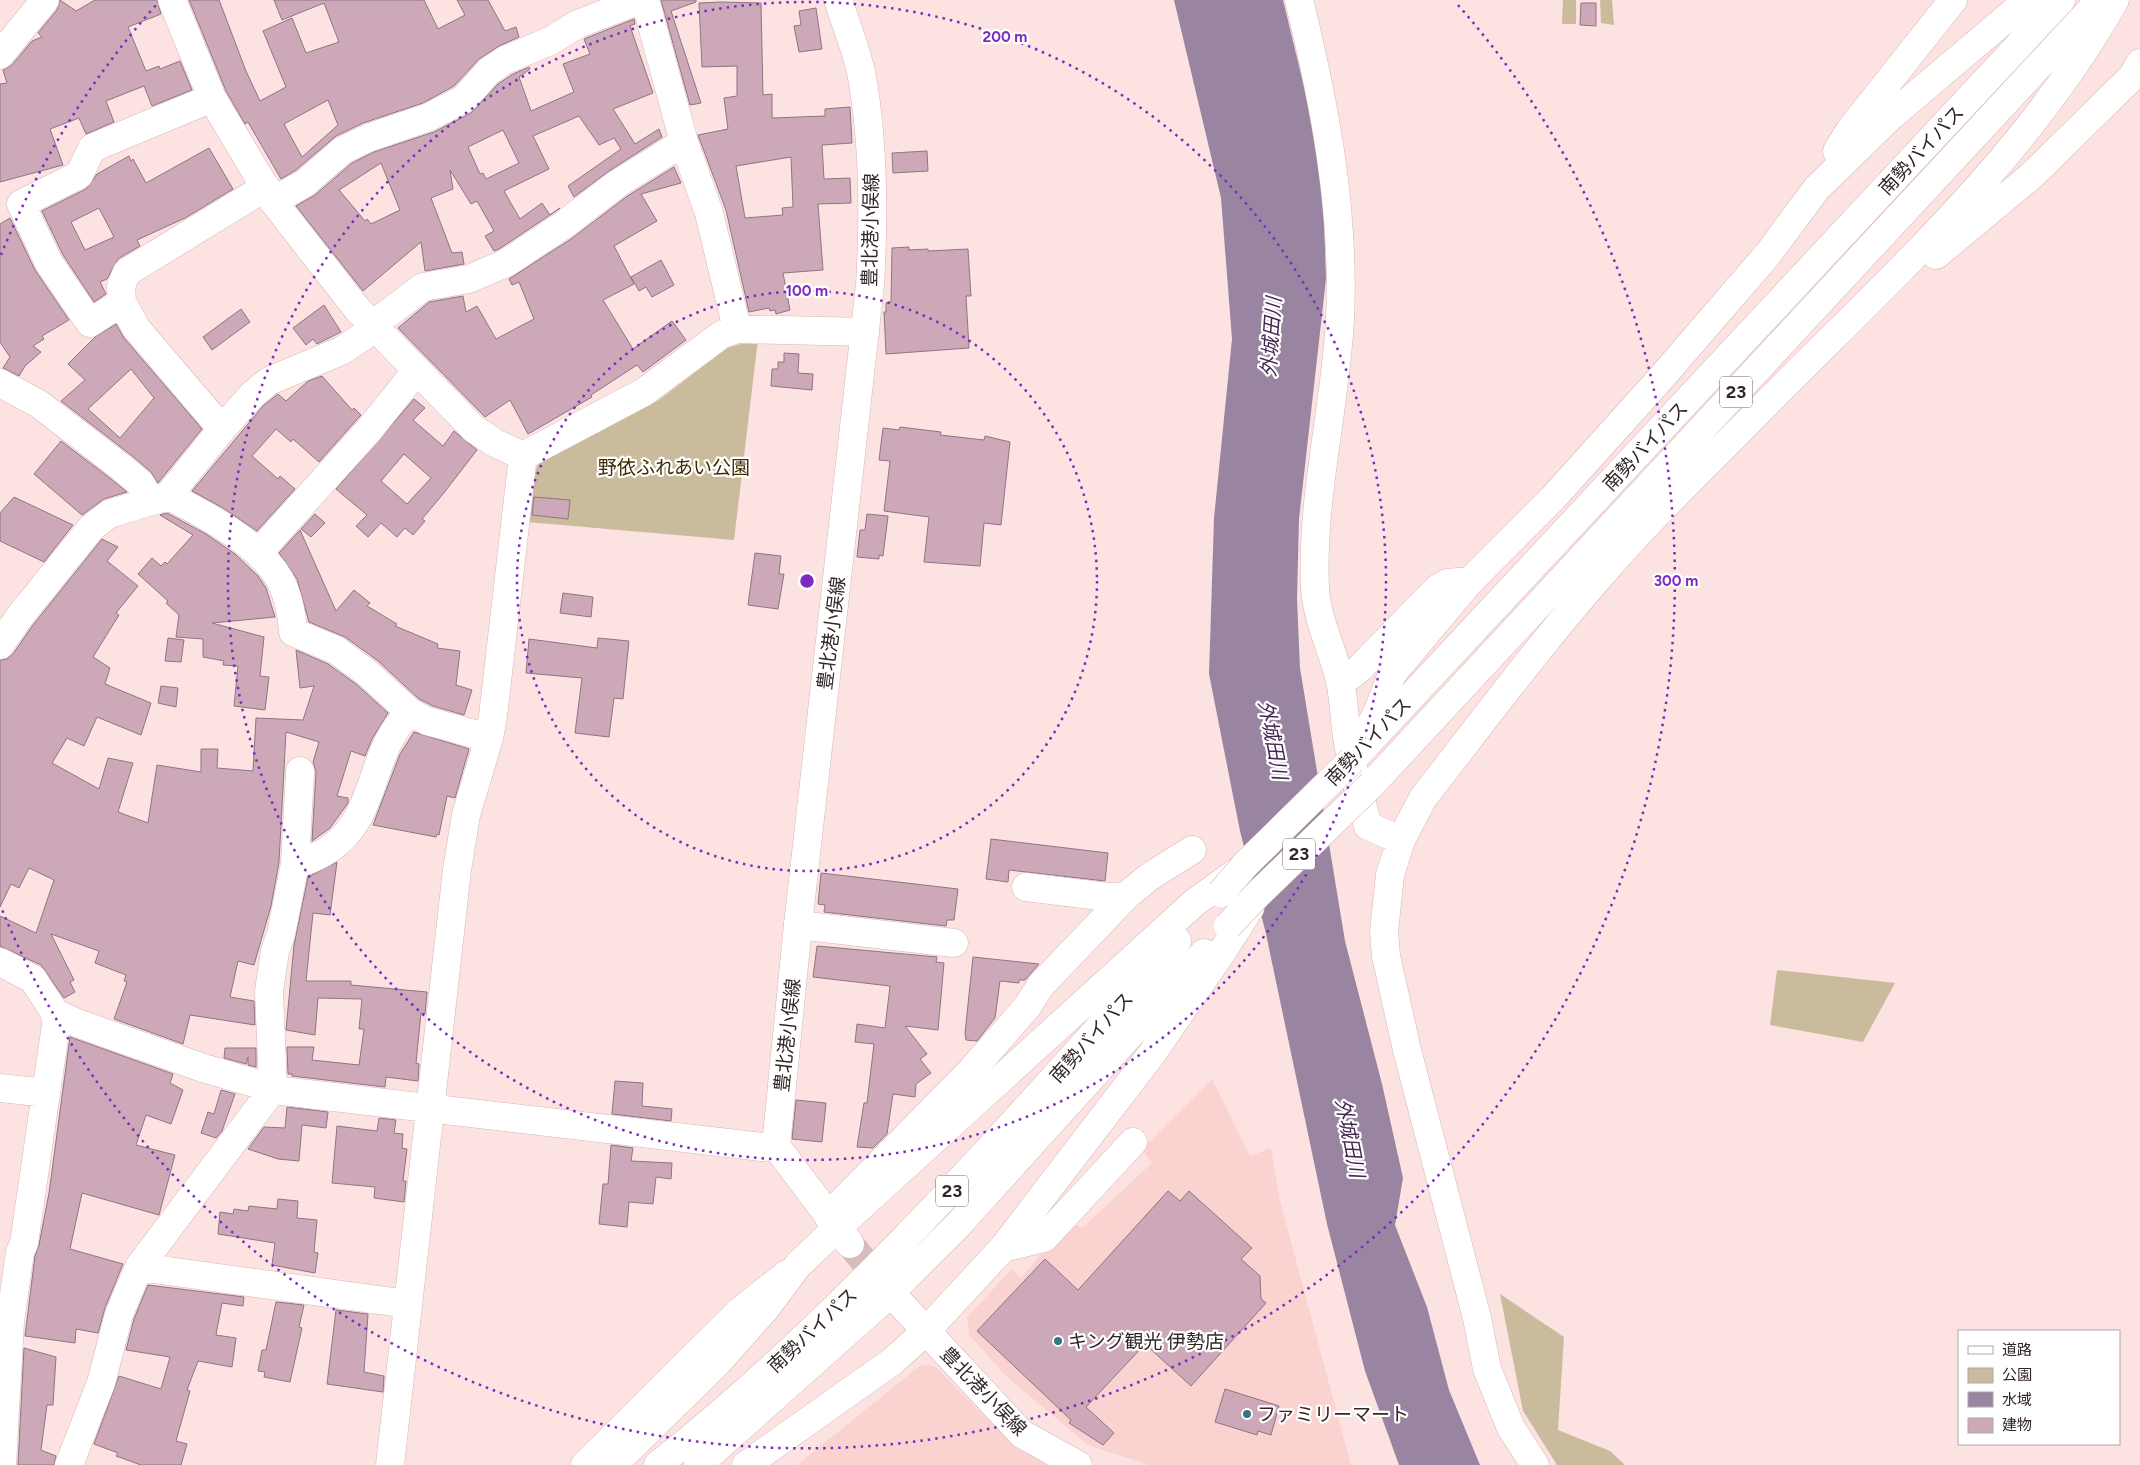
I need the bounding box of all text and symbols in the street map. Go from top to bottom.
text: 200 m [983,28,1027,46]
street label: 南勢バイパス [1874,101,1969,200]
street label: 豊北港小俣線 [858,173,883,287]
text: 100 m [786,282,828,300]
water label: 外城田川 [1256,294,1286,378]
road number: 23 [1720,377,1752,408]
street label: 南勢バイパス [1598,397,1693,496]
park label: 野依ふれあい公園 [598,456,750,479]
centre of rings [798,572,816,590]
text: 300 m [1654,572,1698,590]
street label: 豊北港小俣線 [813,575,850,691]
street label: 南勢バイパス [1321,692,1416,790]
water label: 外城田川 [1254,698,1293,784]
road number: 23 [1283,839,1315,870]
street label: 豊北港小俣線 [770,977,805,1093]
street label: 南勢バイパス [1045,987,1138,1087]
water label: 外城田川 [1331,1096,1370,1182]
road number: 23 [936,1176,968,1206]
street label: 南勢バイパス [763,1283,862,1378]
place label: キング観光 伊勢店 [1068,1330,1224,1353]
legend [1958,1330,2120,1445]
marker: キング観光 伊勢店 [1052,1335,1064,1347]
text: 道路 [2002,1341,2032,1359]
street label: 豊北港小俣線 [936,1342,1032,1440]
text: 公園 [2002,1366,2032,1384]
text: 水域 [2002,1391,2032,1409]
place label: ファミリーマート [1257,1403,1409,1426]
marker: ファミリーマート [1241,1408,1253,1420]
text: 建物 [2002,1416,2032,1434]

